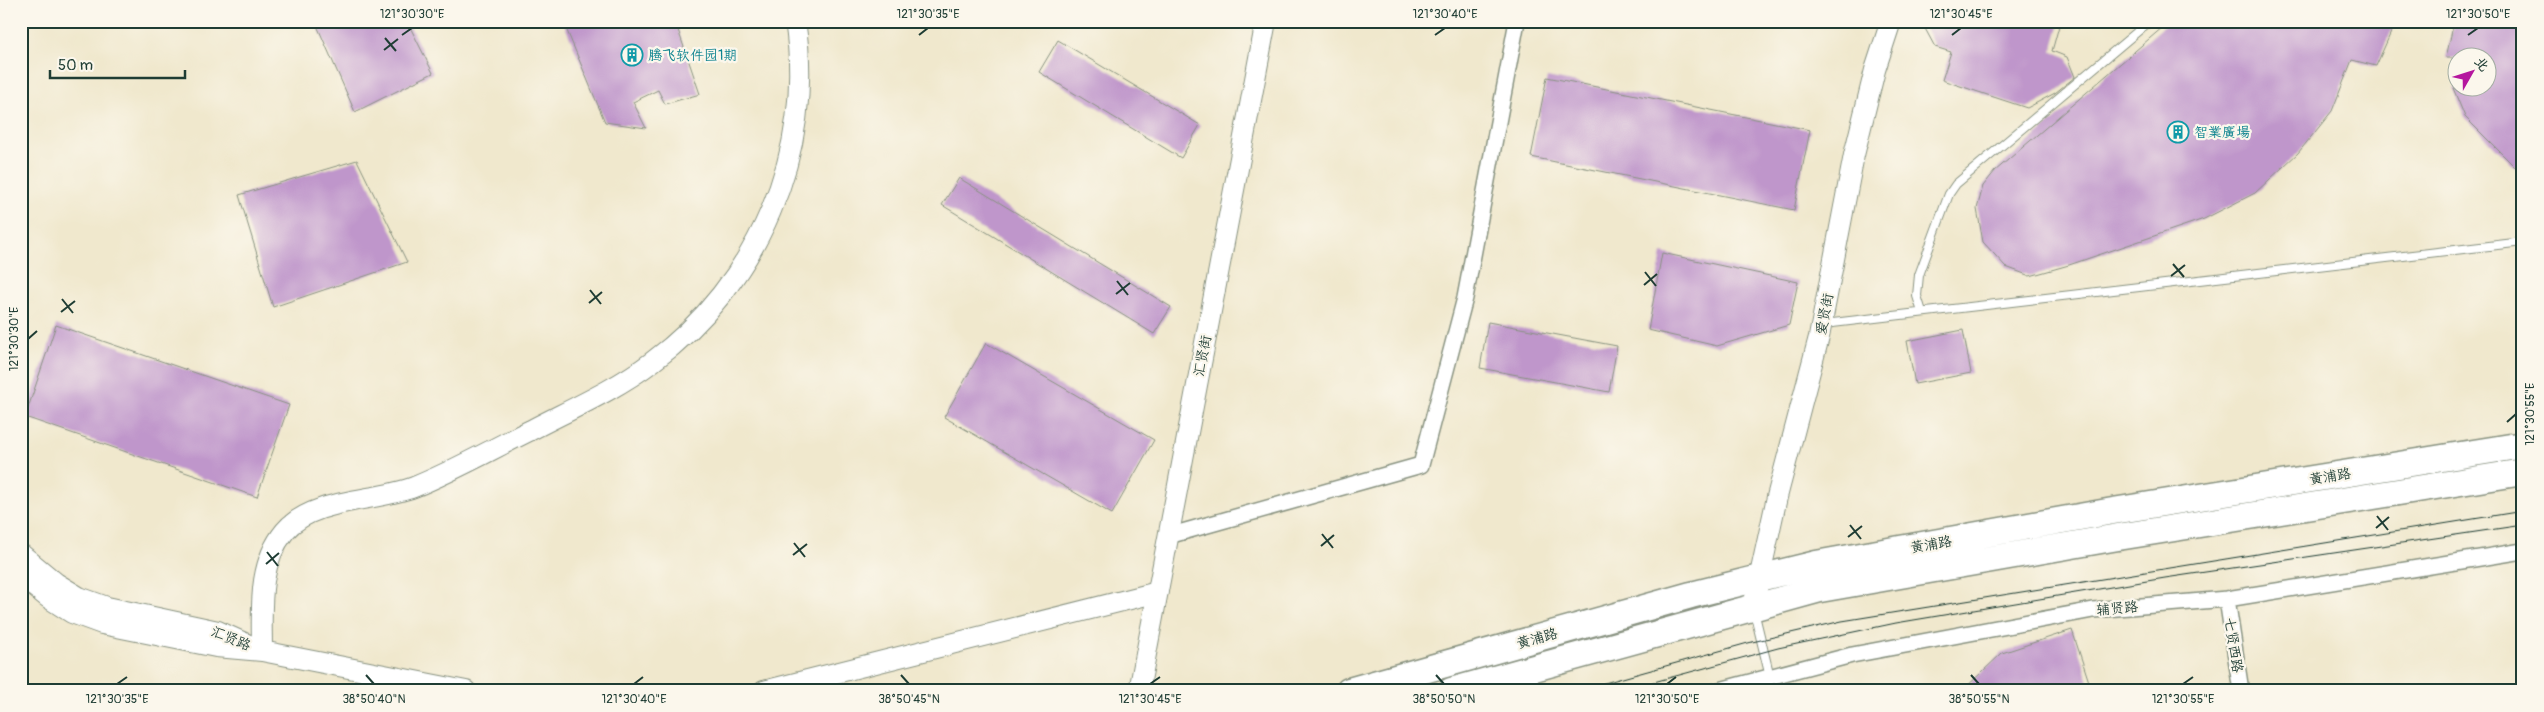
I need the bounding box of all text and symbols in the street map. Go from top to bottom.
text: 121°30'30"E [380,7,444,22]
text: 121°30'35"E [897,7,959,22]
text: 121°30'40"E [1413,7,1477,22]
text: 121°30'45"E [1929,7,1993,22]
text: 121°30'50"E [2446,7,2510,22]
building icon: 腾飞软件园1期 [620,43,644,67]
place label: 腾飞软件园1期 [648,47,737,64]
scale bar [50,48,185,80]
north arrow [2446,48,2496,98]
text: 北 [2471,53,2493,75]
text: 50 m [58,56,93,75]
building icon: 智業廣場 [2166,120,2190,144]
place label: 智業廣場 [2194,124,2250,141]
street label: 爱贤街 [1812,292,1837,336]
text: 121°30'30"E [7,307,22,371]
street label: 汇贤街 [1190,334,1215,378]
text: 121°30'55"E [2523,383,2538,445]
street label: 黄浦路 [2308,465,2352,488]
street label: 黄浦路 [1909,532,1953,557]
street label: 辅贤路 [2095,598,2139,619]
street label: 七贤西路 [2221,616,2246,674]
street label: 汇贤路 [208,623,253,654]
street label: 黄浦路 [1515,625,1560,652]
text: 121°30'35"E [86,692,148,707]
text: 38°50'40"N [342,692,406,707]
text: 121°30'40"E [602,692,666,707]
text: 38°50'45"N [878,692,940,707]
text: 121°30'45"E [1118,692,1182,707]
text: 38°50'50"N [1413,692,1475,707]
text: 121°30'50"E [1635,692,1699,707]
text: 38°50'55"N [1948,692,2010,707]
text: 121°30'55"E [2152,692,2214,707]

